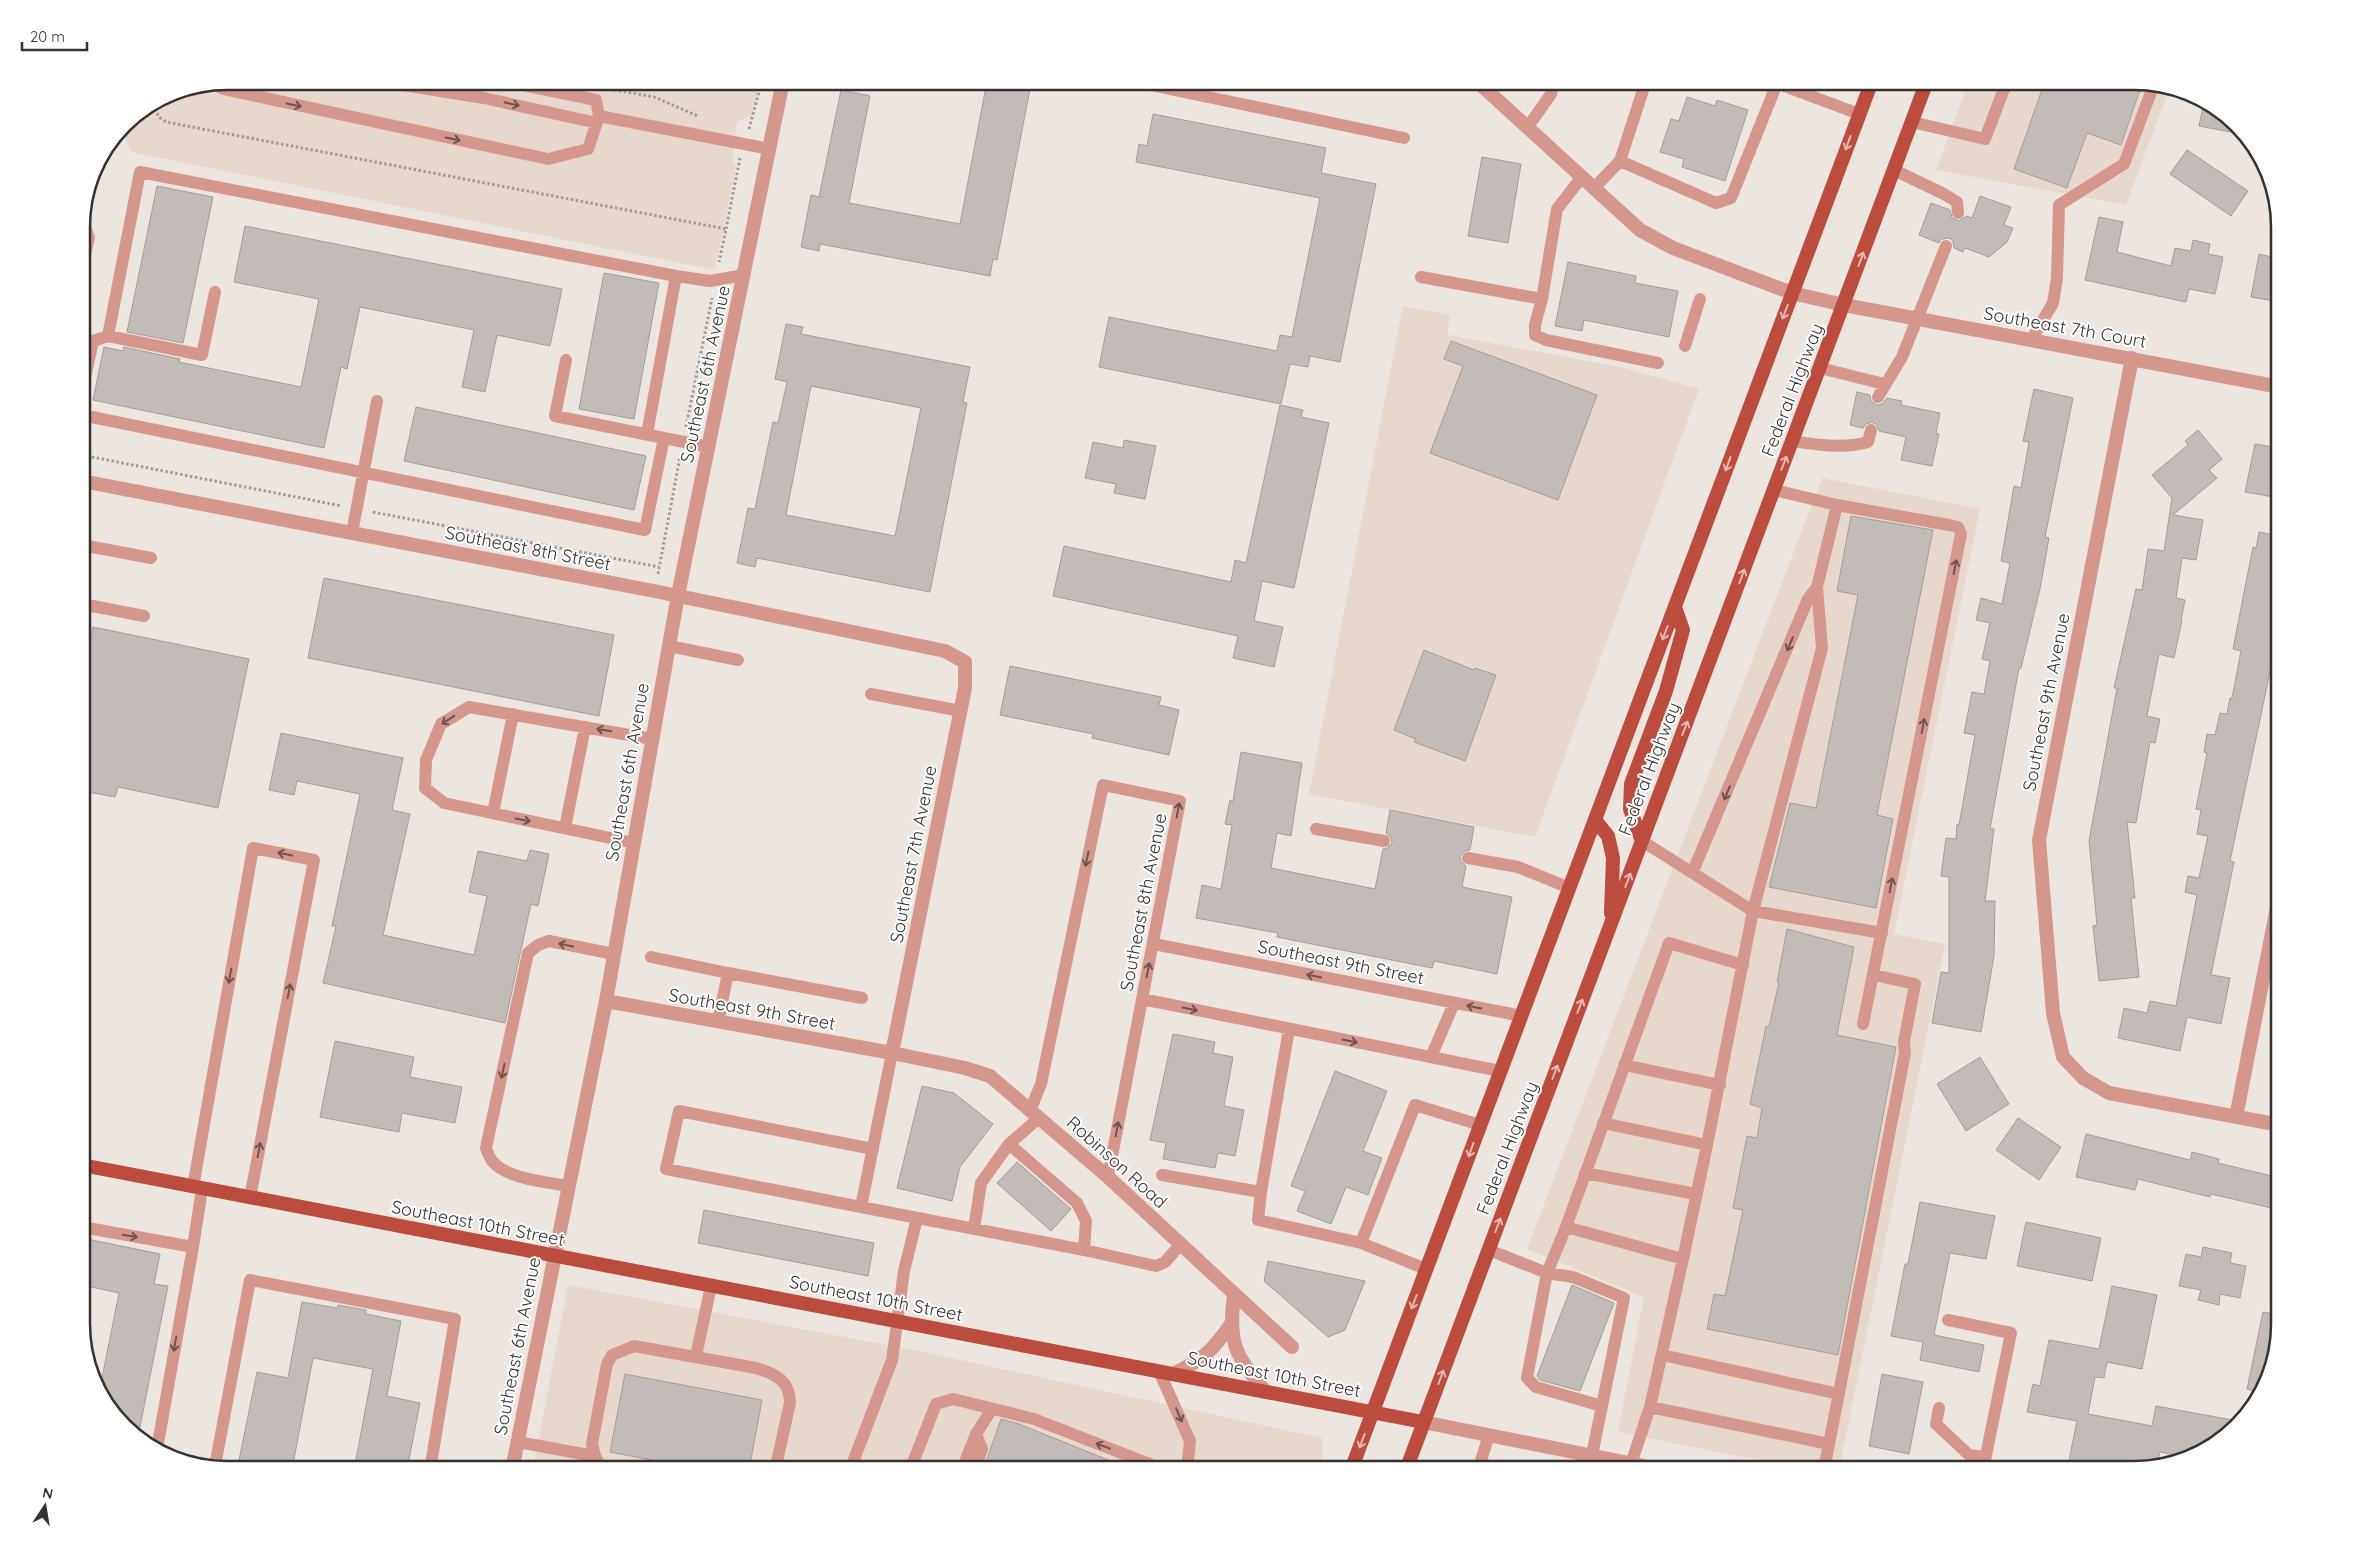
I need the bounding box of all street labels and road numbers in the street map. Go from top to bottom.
street label: Southeast 6th Avenue [675,283,735,465]
street label: Southeast 7th Court [1982,301,2148,353]
street label: Federal Highway [1756,320,1828,460]
street label: Southeast 8th Street [443,521,613,575]
street label: Southeast 9th Avenue [2017,611,2075,793]
street label: Southeast 6th Avenue [600,681,654,863]
street label: Federal Highway [1613,699,1685,839]
street label: Southeast 7th Avenue [885,763,941,945]
street label: Southeast 8th Avenue [1114,811,1172,993]
street label: Southeast 9th Street [1256,935,1426,989]
street label: Southeast 9th Street [667,983,837,1035]
street label: Federal Highway [1471,1078,1543,1218]
street label: Robinson Road [1062,1111,1172,1213]
street label: Southeast 10th Street [389,1195,567,1251]
street label: Southeast 6th Avenue [488,1255,546,1437]
street label: Southeast 10th Street [787,1270,965,1326]
street label: Southeast 10th Street [1185,1346,1363,1402]

